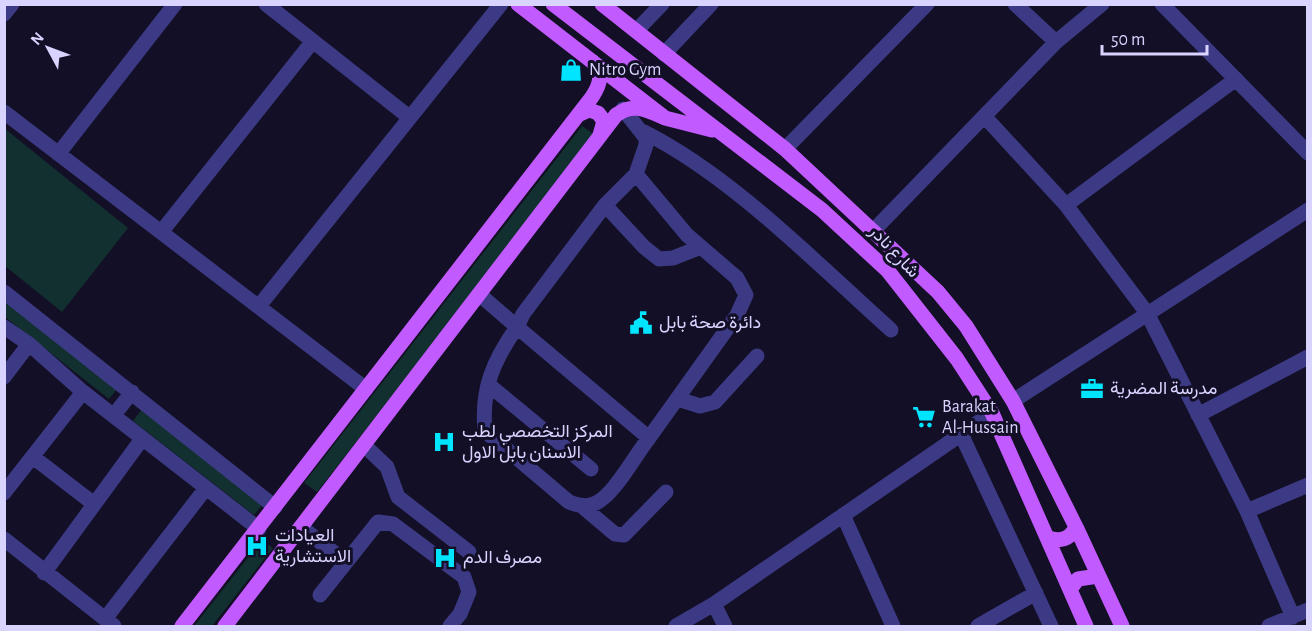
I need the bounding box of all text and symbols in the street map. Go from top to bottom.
north arrow [18,18,78,78]
scale bar [1102,18,1207,56]
text: N [28,29,47,48]
text: 50 m [1111,31,1145,49]
shop icon: Nitro Gym [558,57,584,83]
place label: Nitro Gym [589,61,662,79]
street label: شارع نادر [864,222,922,283]
public building icon: دائرة صحة بابل [628,310,654,336]
place label: دائرة صحة بابل [659,314,761,333]
office icon: مدرسة المضرية [1079,376,1105,402]
place label: مدرسة المضرية [1110,380,1217,399]
place label: Barakat Al-Hussain [942,398,1018,437]
supermarket icon: Barakat Al-Hussain [911,404,937,430]
place label: المركز التخصصي لطب الاسنان بابل الاول [462,423,613,463]
hospital icon: المركز التخصصي لطب الاسنان بابل الاول [431,429,457,455]
place label: العيادات الاستشارية [275,527,351,567]
hospital icon: العيادات الاستشارية [244,533,270,559]
hospital icon: مصرف الدم [432,545,458,571]
place label: مصرف الدم [463,549,542,569]

